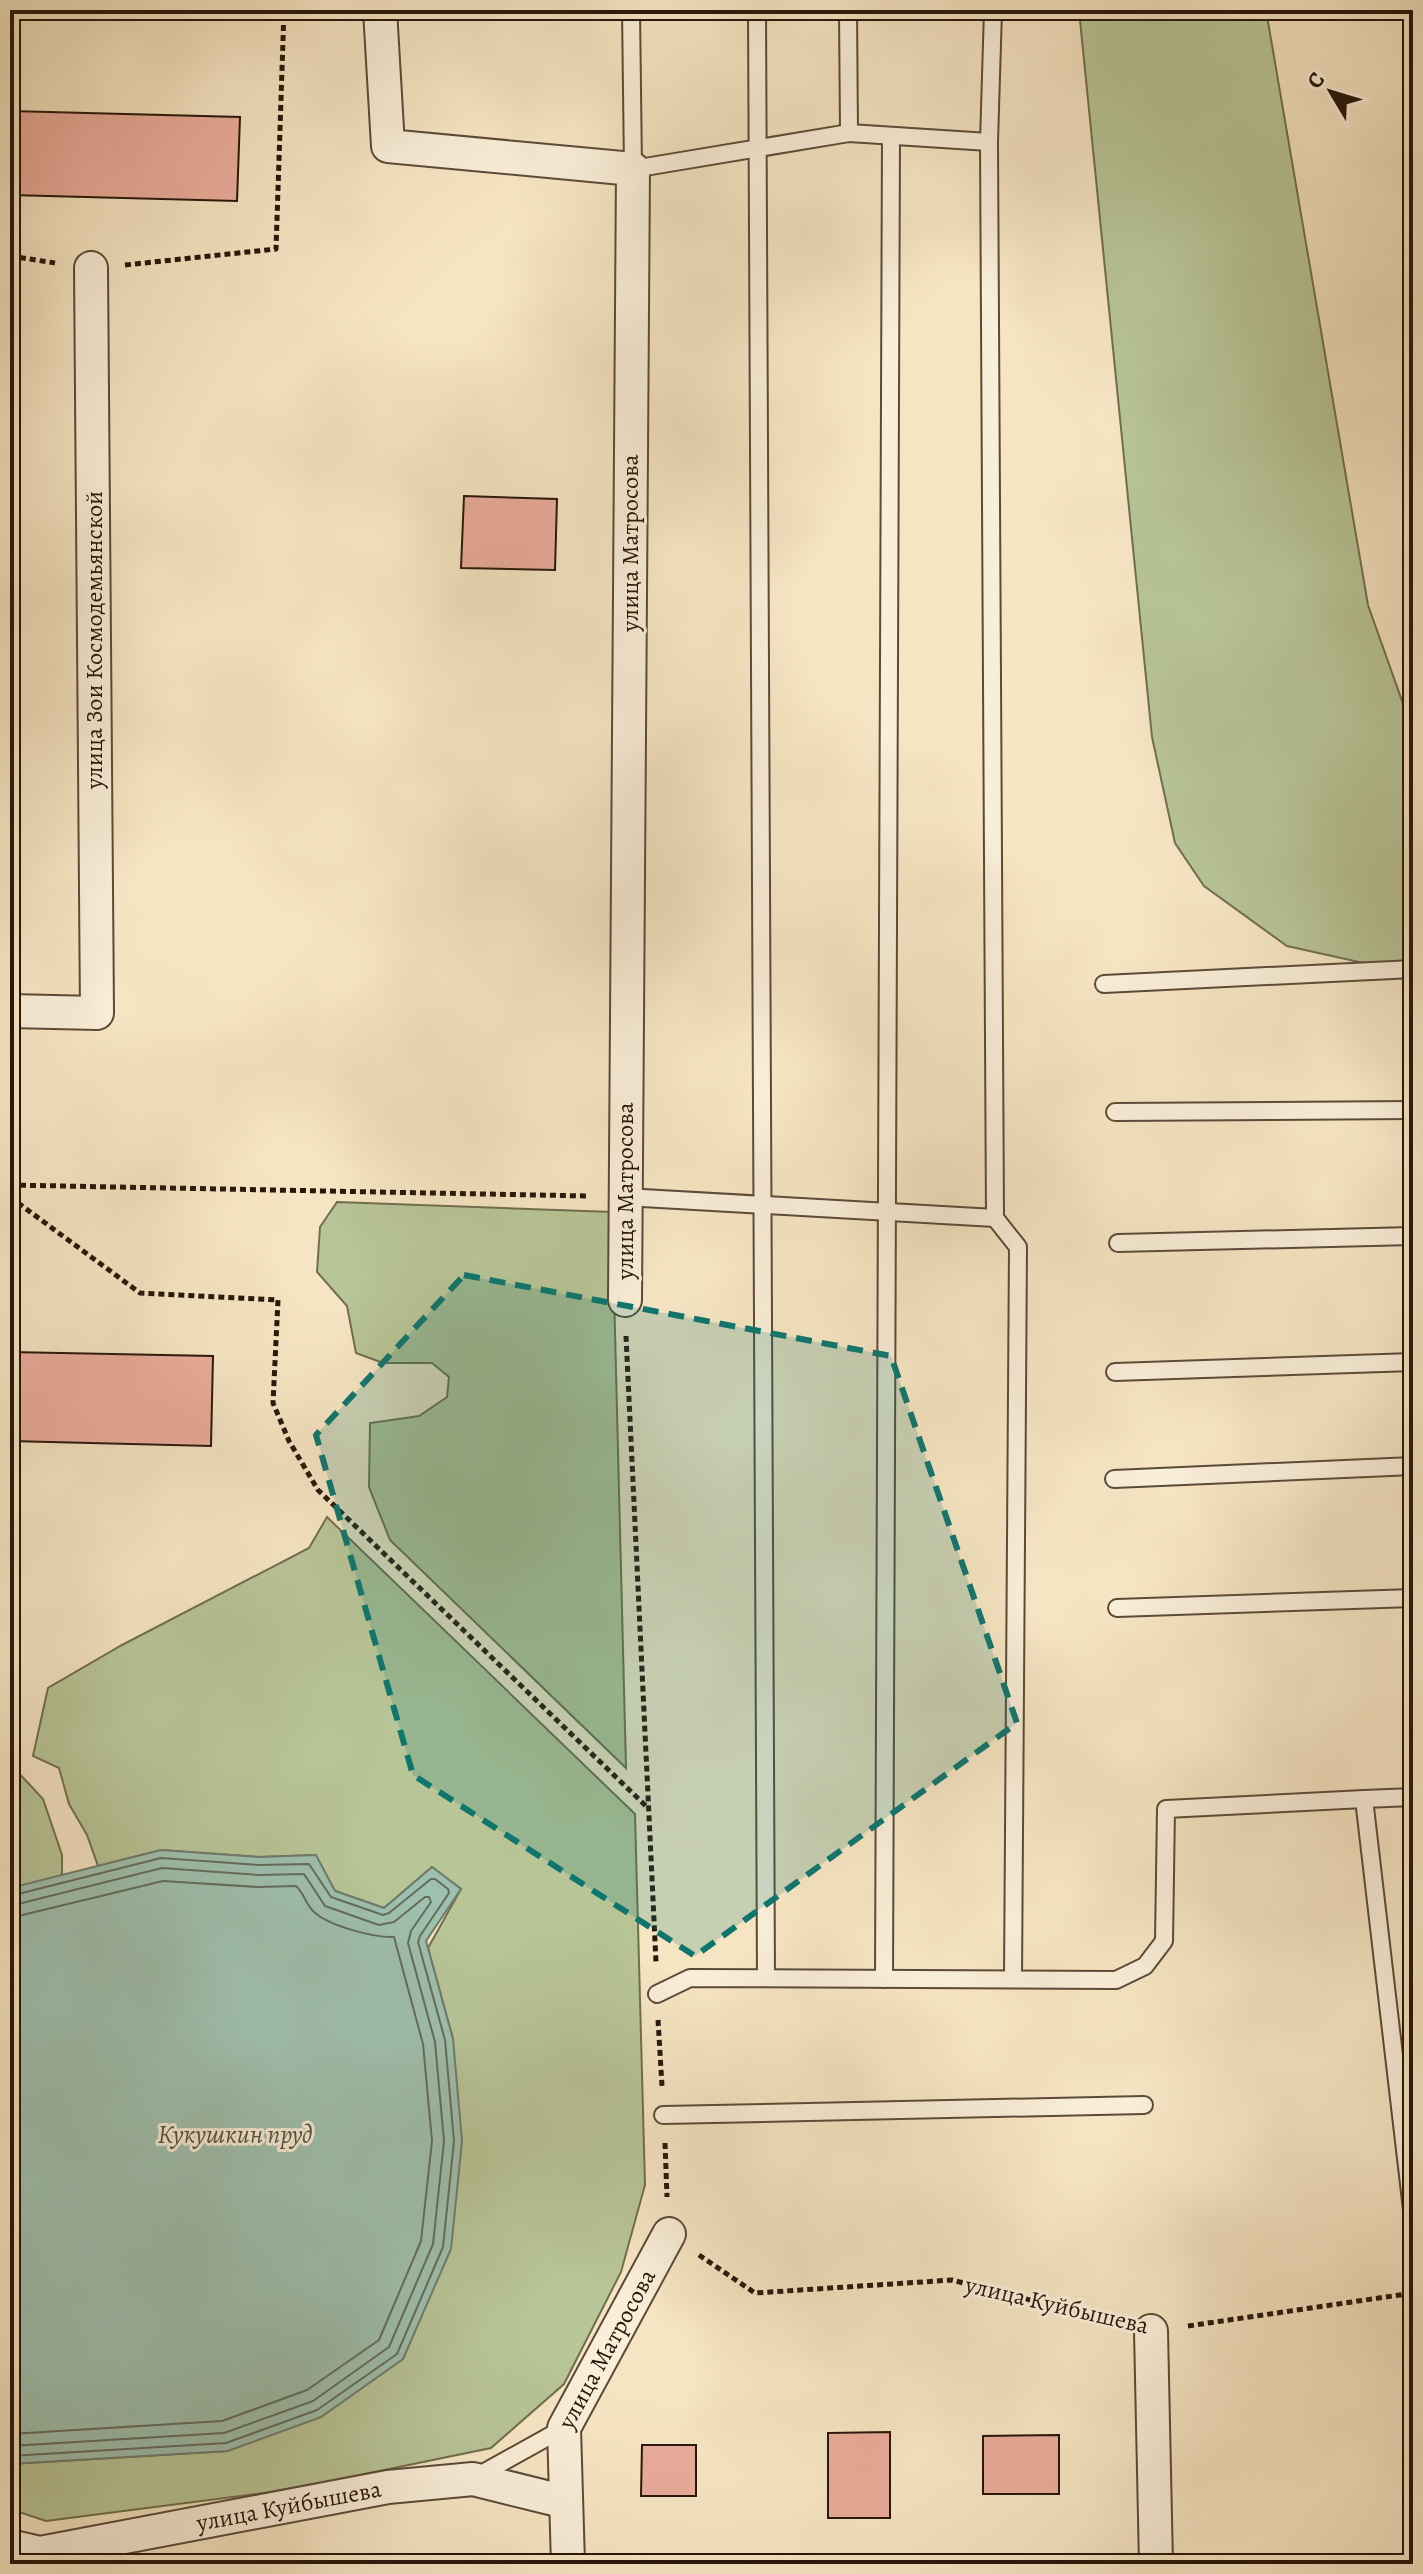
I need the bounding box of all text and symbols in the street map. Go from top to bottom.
north arrow [1291,52,1371,132]
text: С [1300,66,1332,95]
street label: улица Матросова [614,454,646,633]
street label: улица Зои Космодемьянской [78,491,110,790]
street label: улица Матросова [609,1102,641,1281]
water label: Кукушкин пруд [157,2117,313,2152]
street label: улица Матросова [550,2263,663,2435]
street label: улица Куйбышева [961,2268,1152,2342]
street label: улица Куйбышева [193,2473,384,2539]

